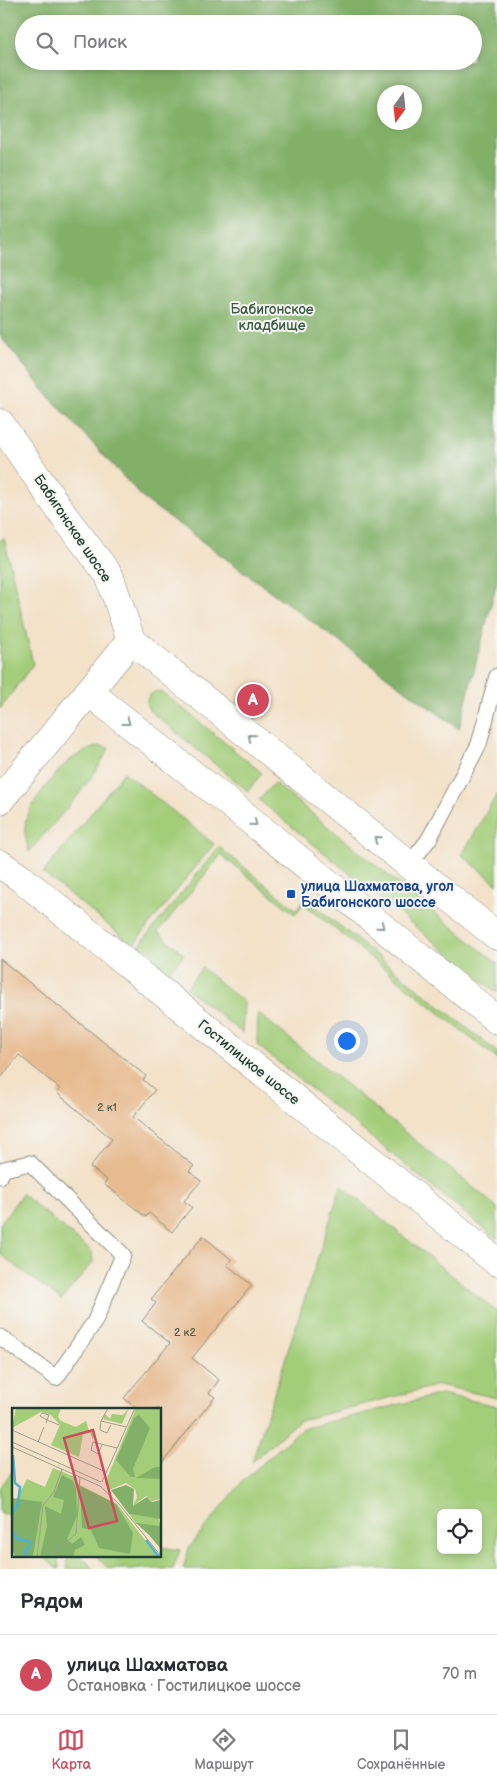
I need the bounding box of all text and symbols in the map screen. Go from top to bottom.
search box [15,15,482,70]
icon: search [33,29,61,57]
text: Поиск [73,31,127,54]
north arrow [377,85,422,130]
park label: Бабигонское кладбище [230,301,314,334]
street label: Бабигонское шоссе [30,471,115,586]
pin: A [237,681,269,719]
one-way arrow [121,717,130,725]
one-way arrow [248,734,257,742]
one-way arrow [249,818,258,827]
one-way arrow [374,835,383,844]
place label: улица Шахматова, угол Бабигонского шоссе [301,878,454,911]
marker: улица Шахматова, угол Бабигонского шоссе [285,888,297,900]
one-way arrow [375,920,384,929]
street label: Гостилицкое шоссе [194,1016,303,1109]
your location [334,1028,360,1054]
house number: 2 к1 [97,1101,117,1114]
house number: 2 к2 [174,1326,196,1339]
inset map [12,1408,161,1556]
map controls [437,1509,482,1554]
button: locate [437,1509,482,1554]
text: Рядом [20,1589,83,1614]
text: улица Шахматова [67,1654,228,1677]
text: A [31,1665,41,1684]
text: 70 m [442,1665,477,1684]
text: Остановка · Гостилицкое шоссе [67,1677,301,1696]
tab: Карта [52,1726,91,1773]
tab: Маршрут [194,1726,254,1773]
tab: Сохранённые [357,1726,445,1773]

